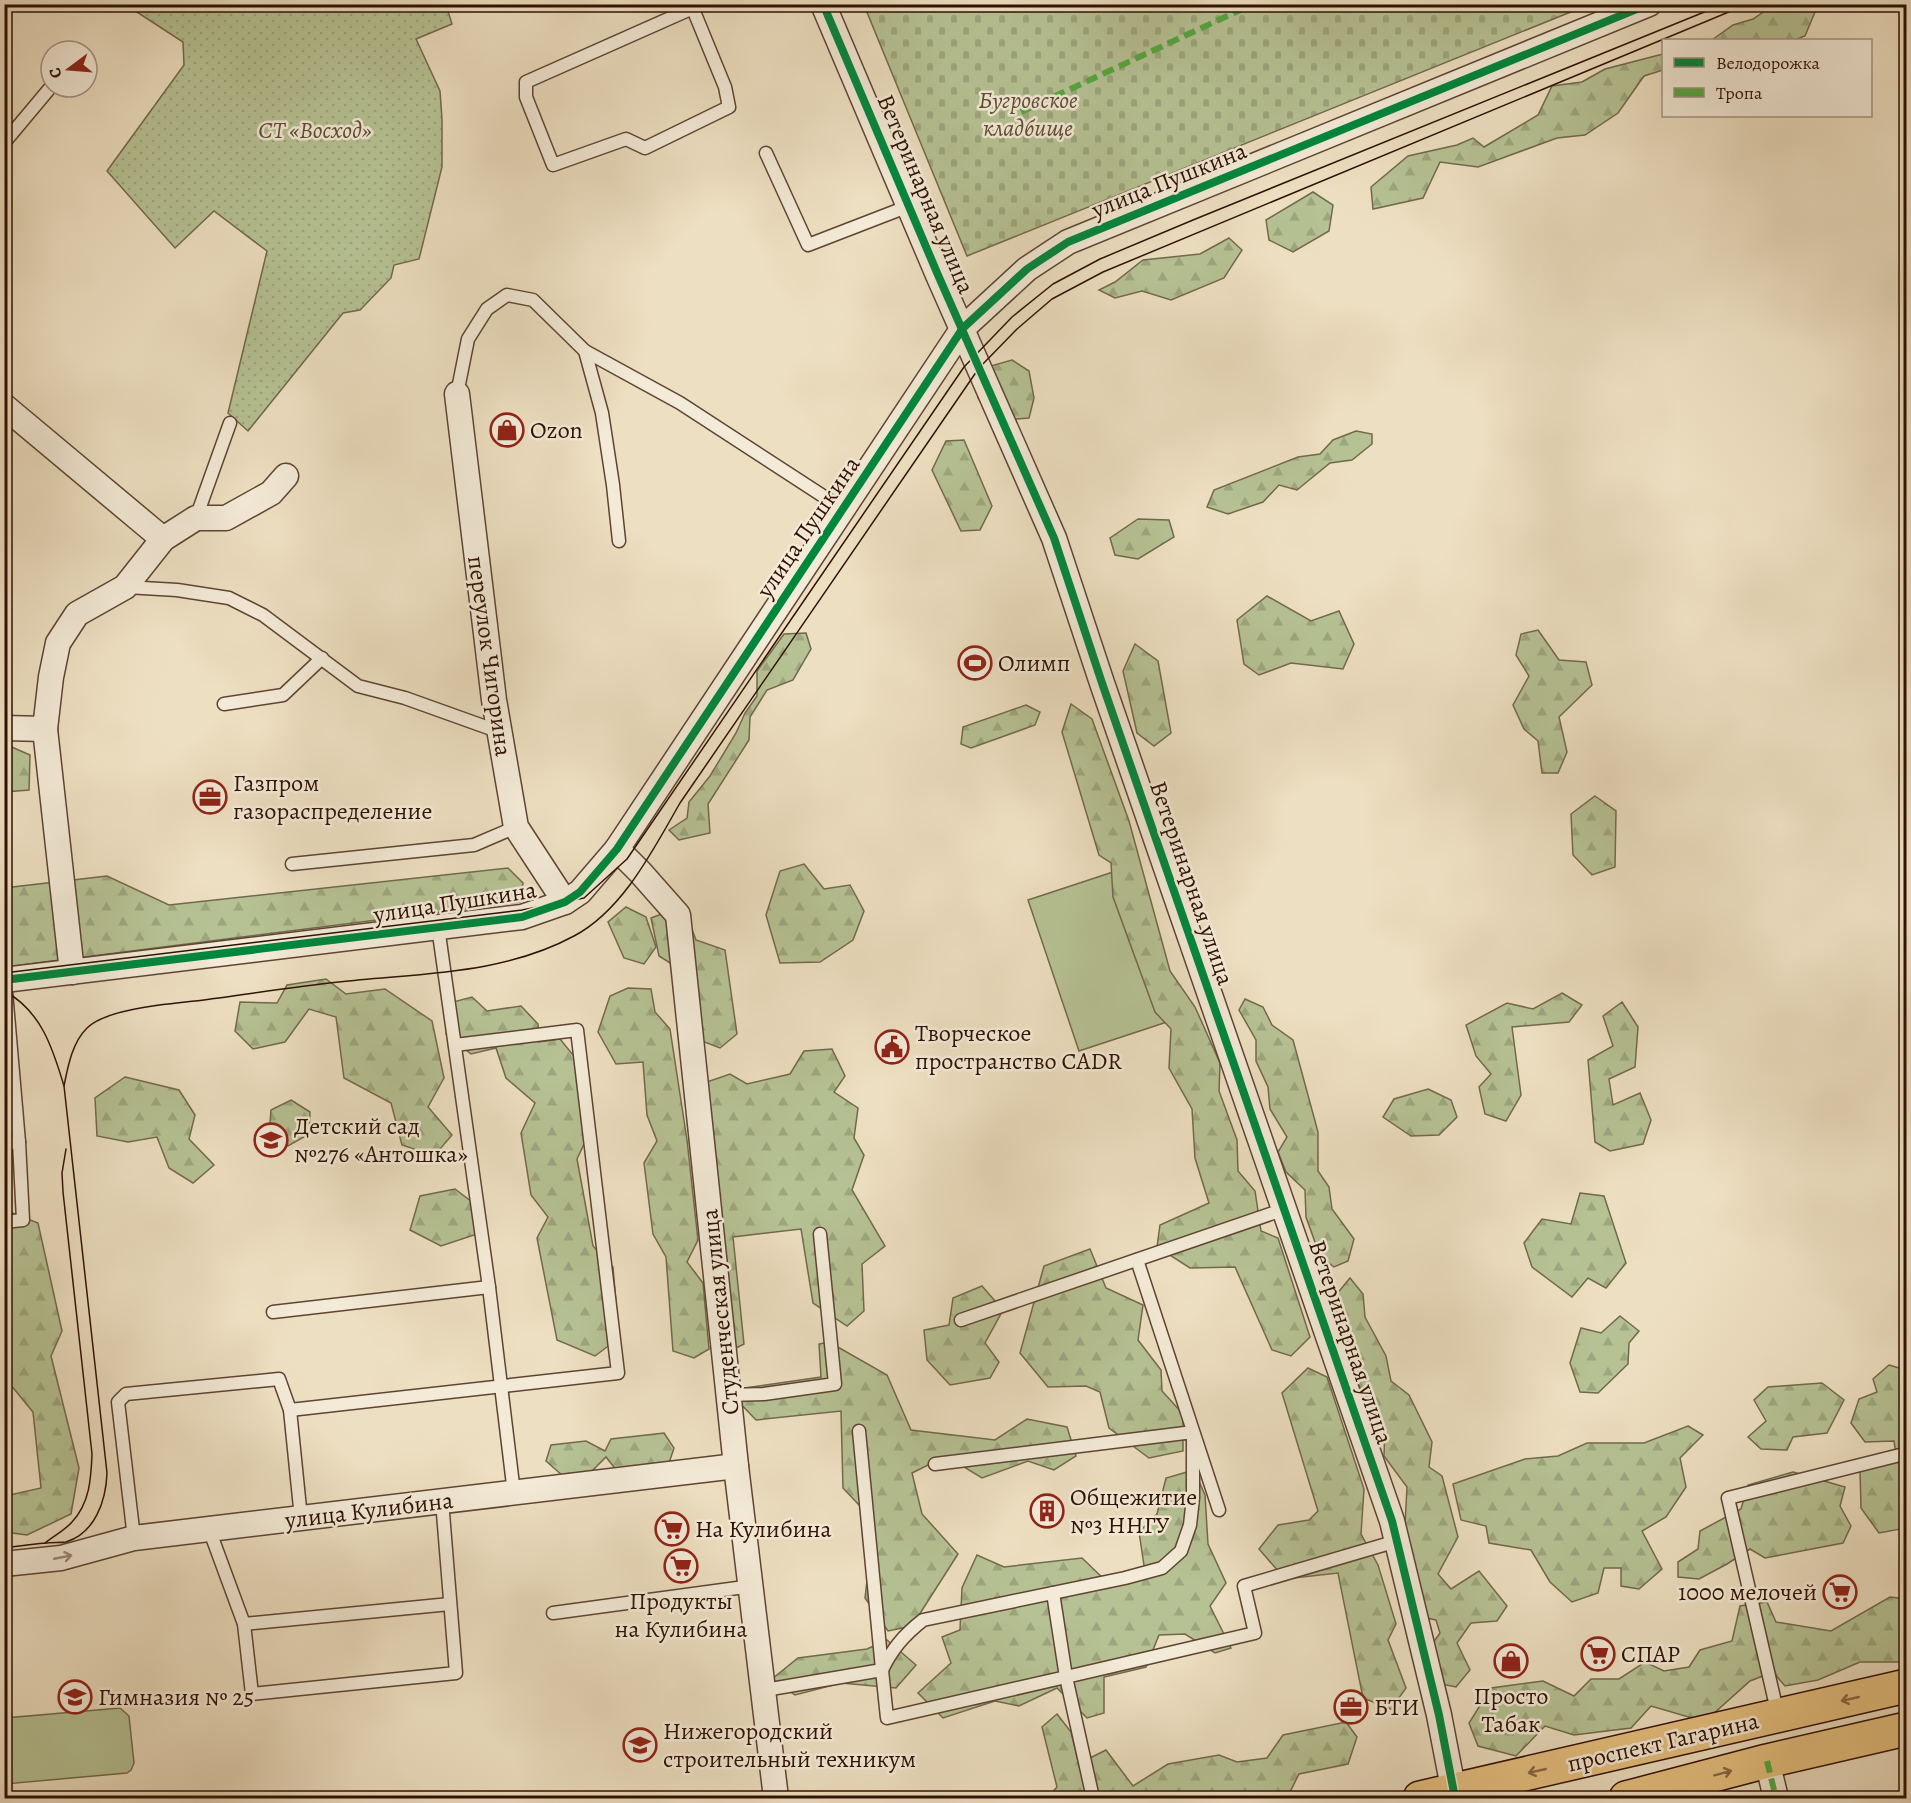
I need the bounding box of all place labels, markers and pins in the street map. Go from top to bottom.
shop icon: Ozon [489,412,525,448]
place label: Ozon [530,414,583,446]
sports icon: Олимп [957,645,993,681]
place label: Олимп [998,647,1070,679]
place label: Газпром газораспределение [233,767,432,827]
office icon: Газпром газораспределение [192,779,228,815]
place label: Творческое пространство CADR [915,1017,1122,1077]
public building icon: Творческое пространство CADR [874,1029,910,1065]
place label: Детский сад №276 «Антошка» [294,1110,468,1170]
school or university icon: Детский сад №276 «Антошка» [253,1122,289,1158]
place label: Общежитие №3 ННГУ [1070,1481,1197,1541]
building icon: Общежитие №3 ННГУ [1029,1493,1065,1529]
supermarket icon: На Кулибина [654,1511,690,1547]
place label: На Кулибина [695,1513,832,1545]
supermarket icon: Продукты на Кулибина [663,1548,699,1584]
supermarket icon: 1000 мелочей [1822,1574,1858,1610]
place label: 1000 мелочей [1678,1576,1817,1608]
place label: Продукты на Кулибина [615,1585,747,1645]
supermarket icon: СПАР [1580,1636,1616,1672]
place label: СПАР [1621,1638,1680,1670]
shop icon: Просто Табак [1493,1643,1529,1679]
school or university icon: Гимназия № 25 [57,1679,93,1715]
place label: Просто Табак [1474,1680,1549,1740]
place label: Гимназия № 25 [98,1681,254,1713]
office icon: БТИ [1333,1689,1369,1725]
place label: БТИ [1374,1691,1419,1723]
place label: Нижегородский строительный техникум [663,1715,916,1775]
school or university icon: Нижегородский строительный техникум [622,1727,658,1763]

